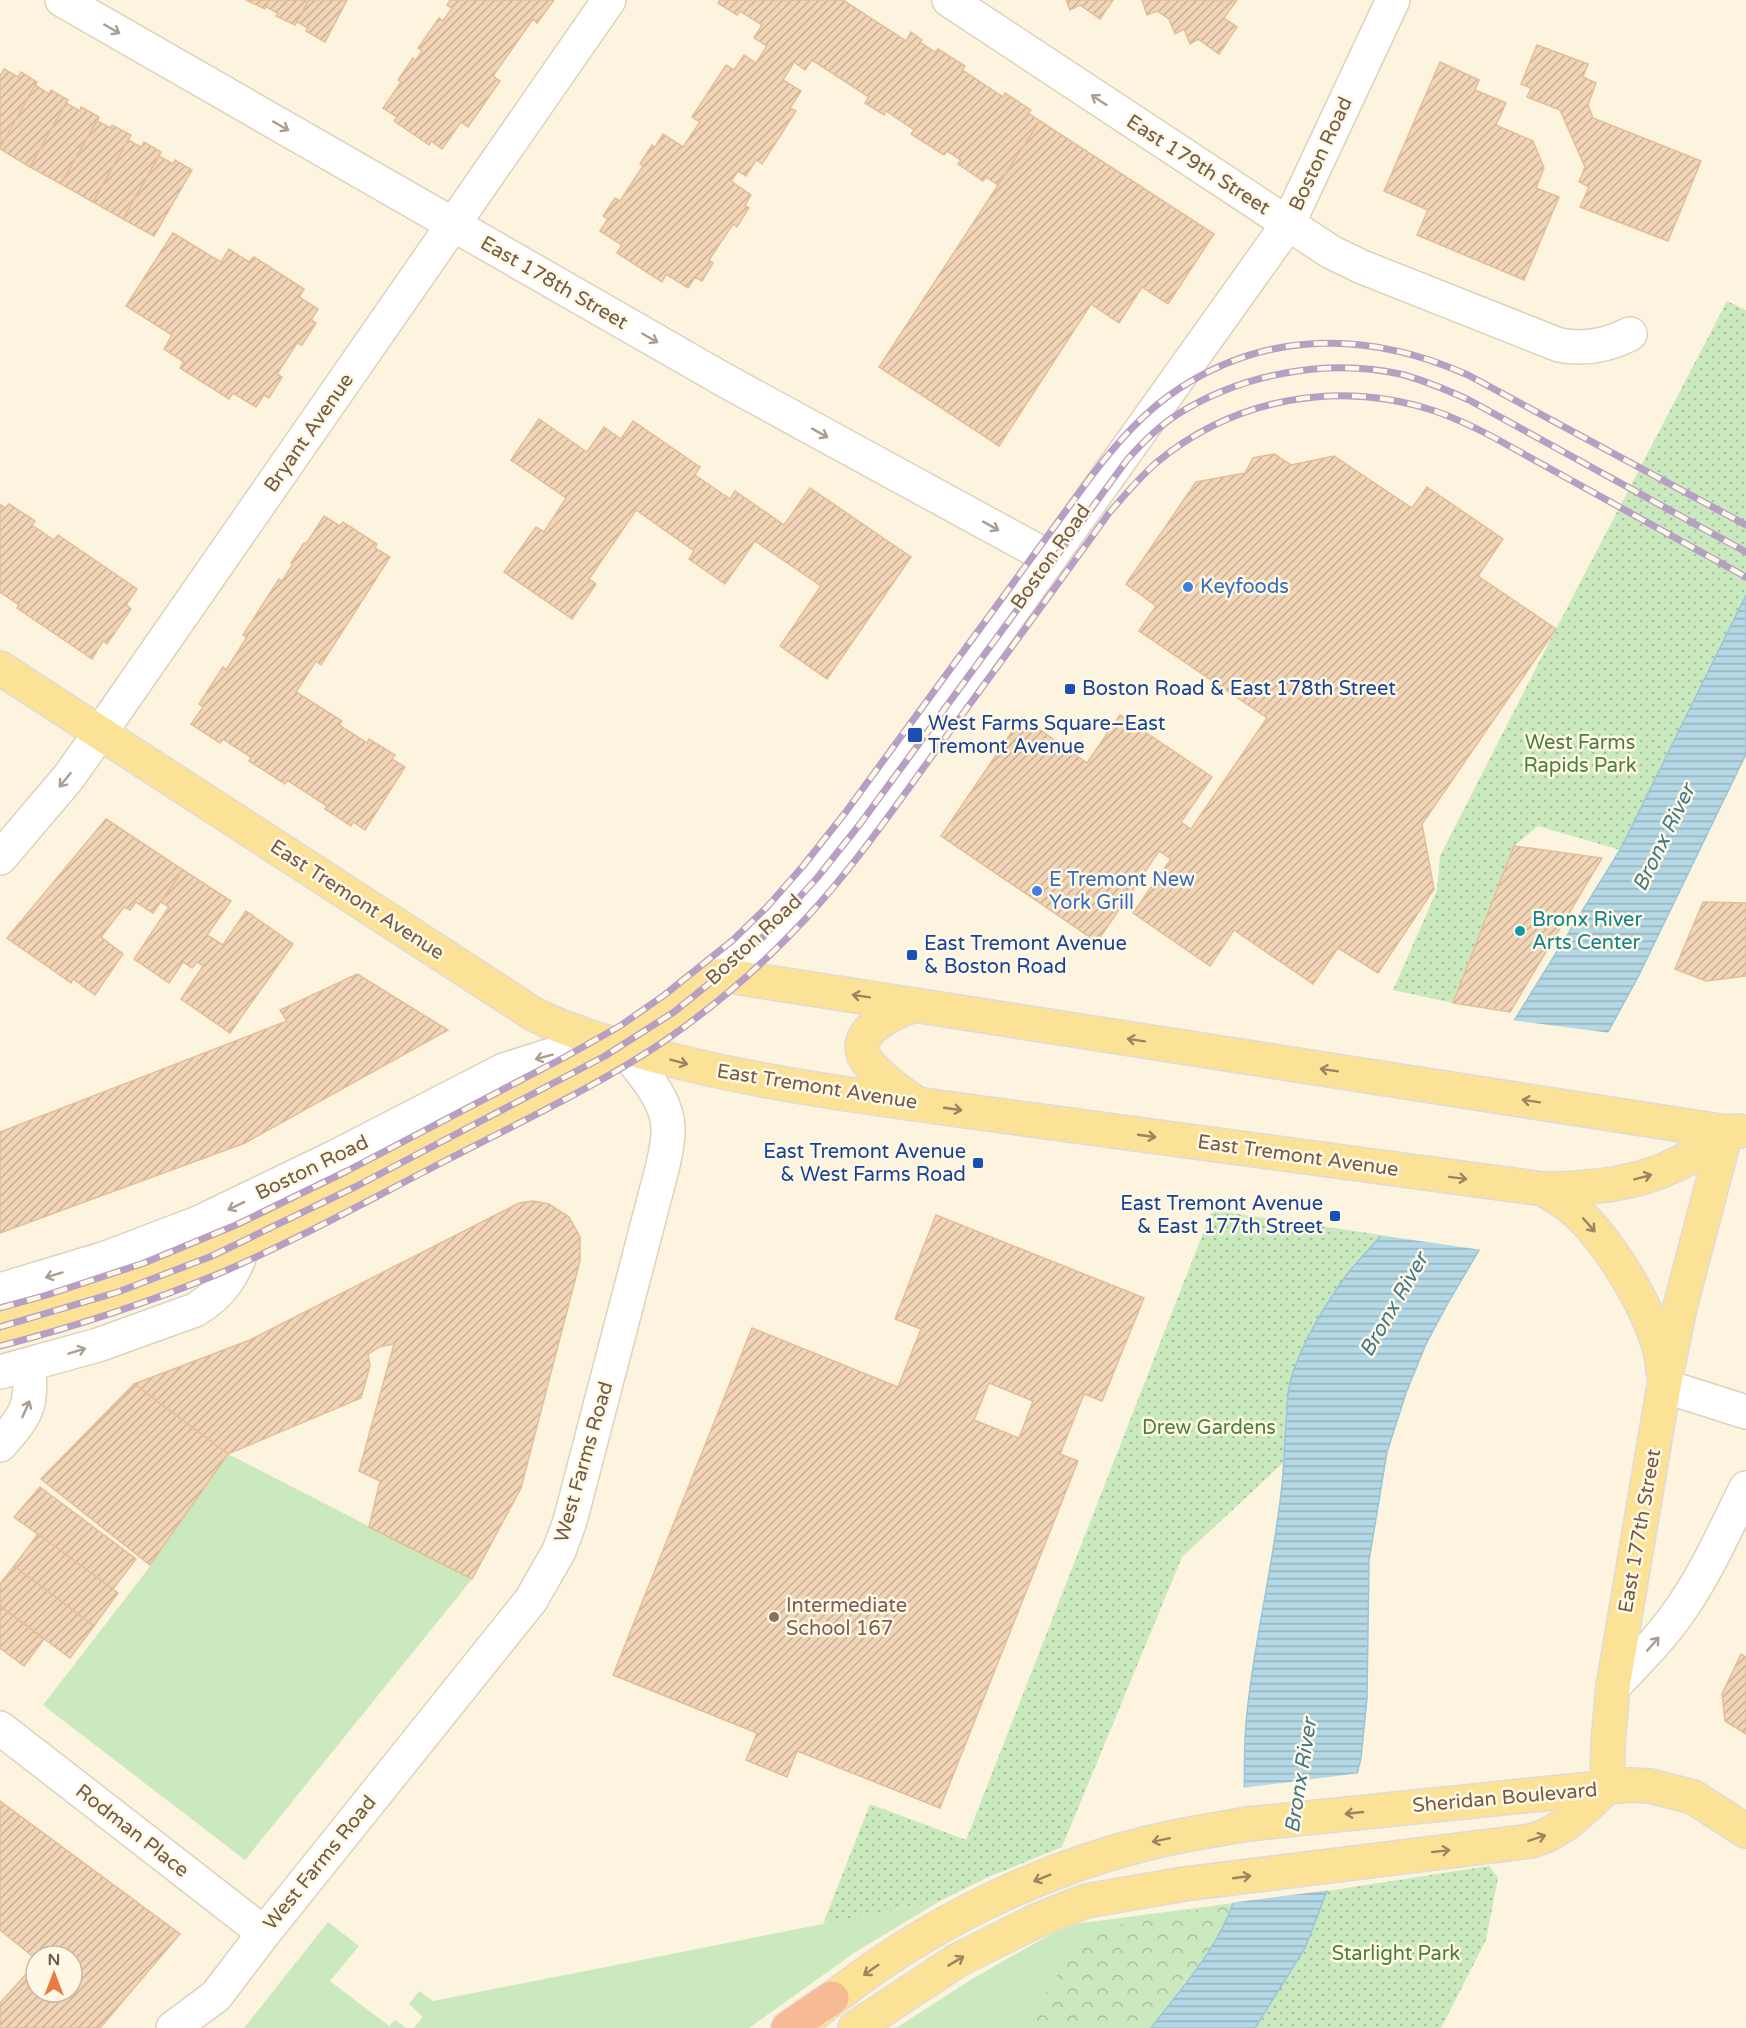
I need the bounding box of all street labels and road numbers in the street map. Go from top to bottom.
street label: Boston Road [1284,93,1358,215]
street label: East 179th Street [1122,110,1274,220]
street label: East 178th Street [476,231,632,335]
street label: Bryant Avenue [259,369,359,497]
street label: Boston Road [1006,500,1096,614]
street label: East Tremont Avenue [265,835,449,965]
street label: Boston Road [701,889,807,991]
street label: East Tremont Avenue [715,1059,919,1115]
street label: Boston Road [252,1130,372,1206]
street label: East Tremont Avenue [1196,1130,1400,1182]
street label: West Farms Road [550,1379,618,1545]
street label: East 177th Street [1614,1447,1666,1615]
street label: Sheridan Boulevard [1412,1778,1598,1818]
street label: Rodman Place [70,1779,194,1883]
street label: West Farms Road [258,1791,382,1935]

